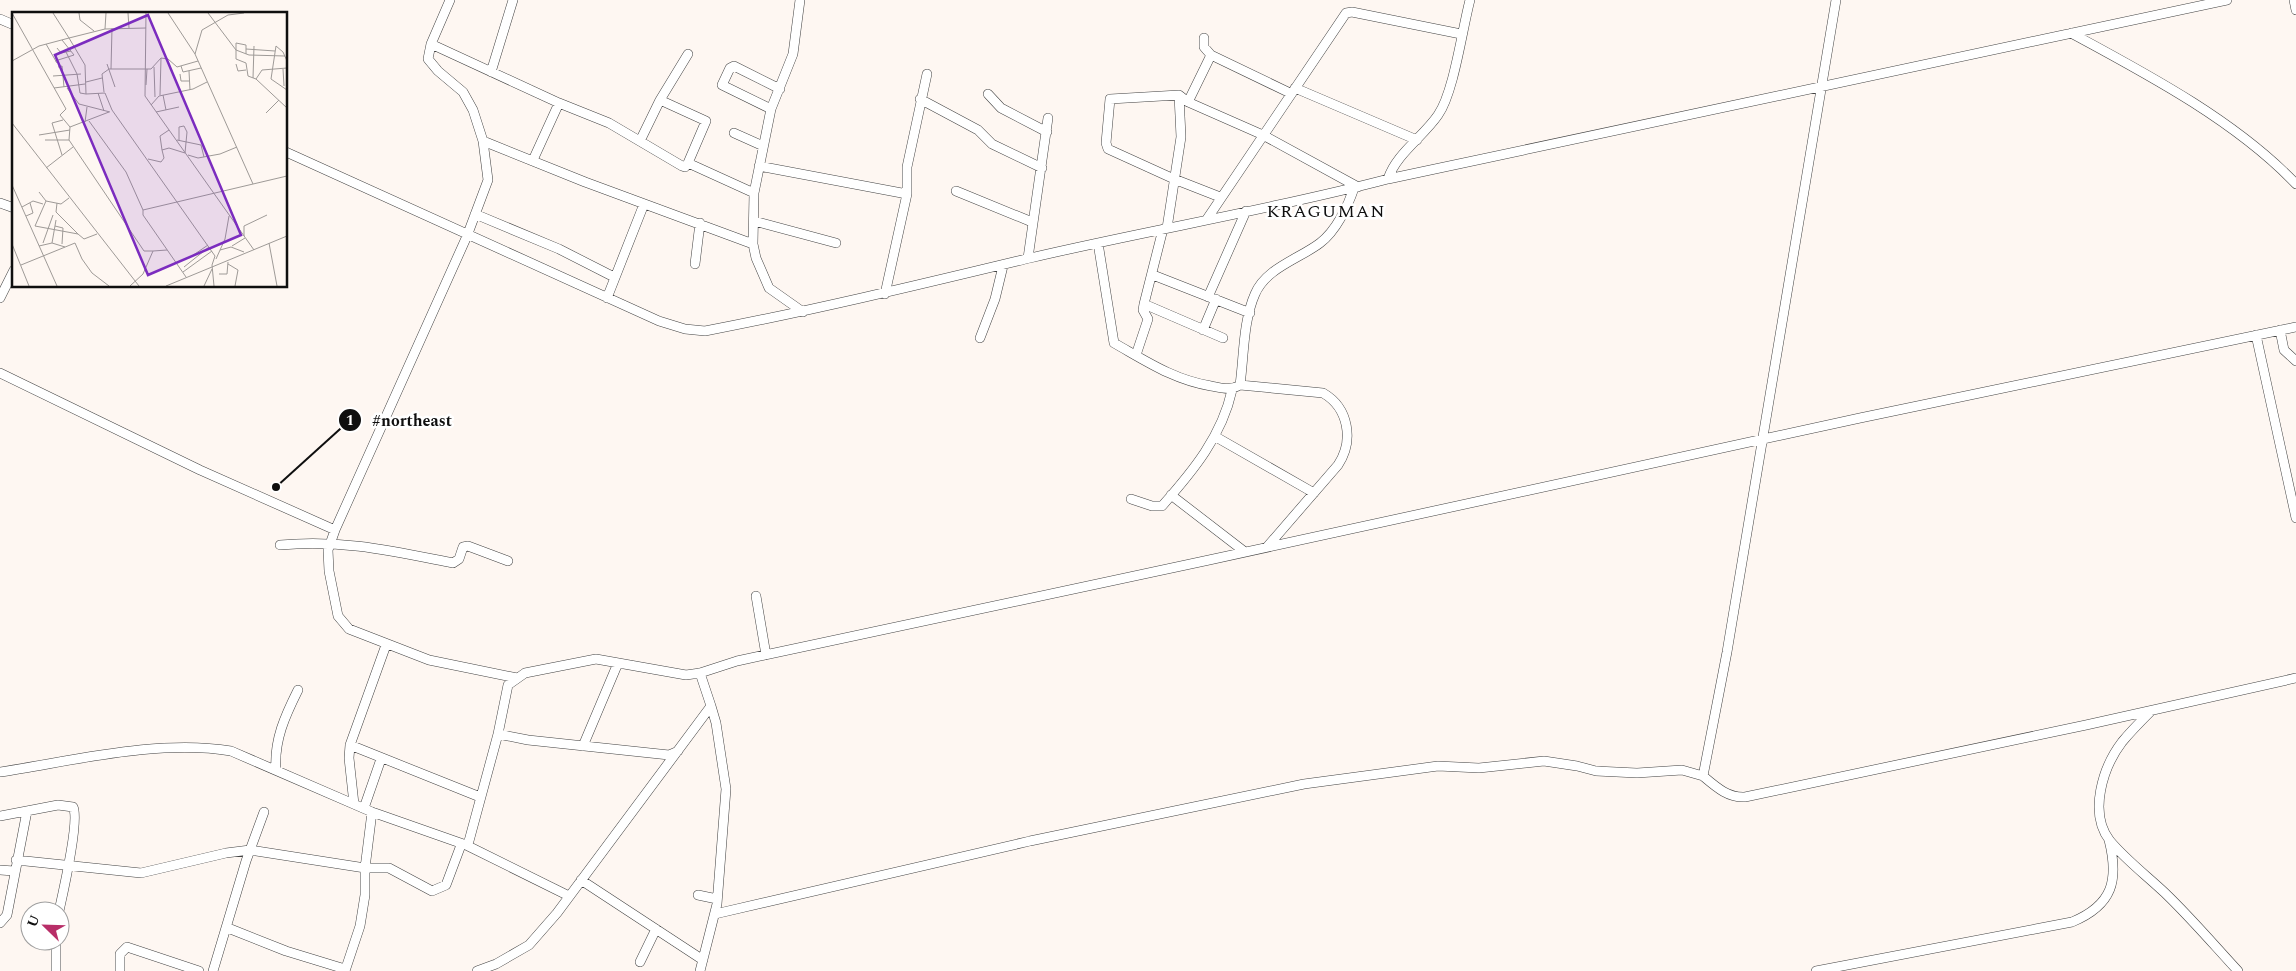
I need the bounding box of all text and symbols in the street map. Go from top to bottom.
inset map [12,12,288,288]
district label: KRAGUMAN [1266,198,1386,225]
callout: #northeast [337,404,462,435]
text: 1 [346,409,354,432]
text: #northeast [372,409,452,433]
north arrow [20,901,70,951]
text: U [22,911,46,931]

